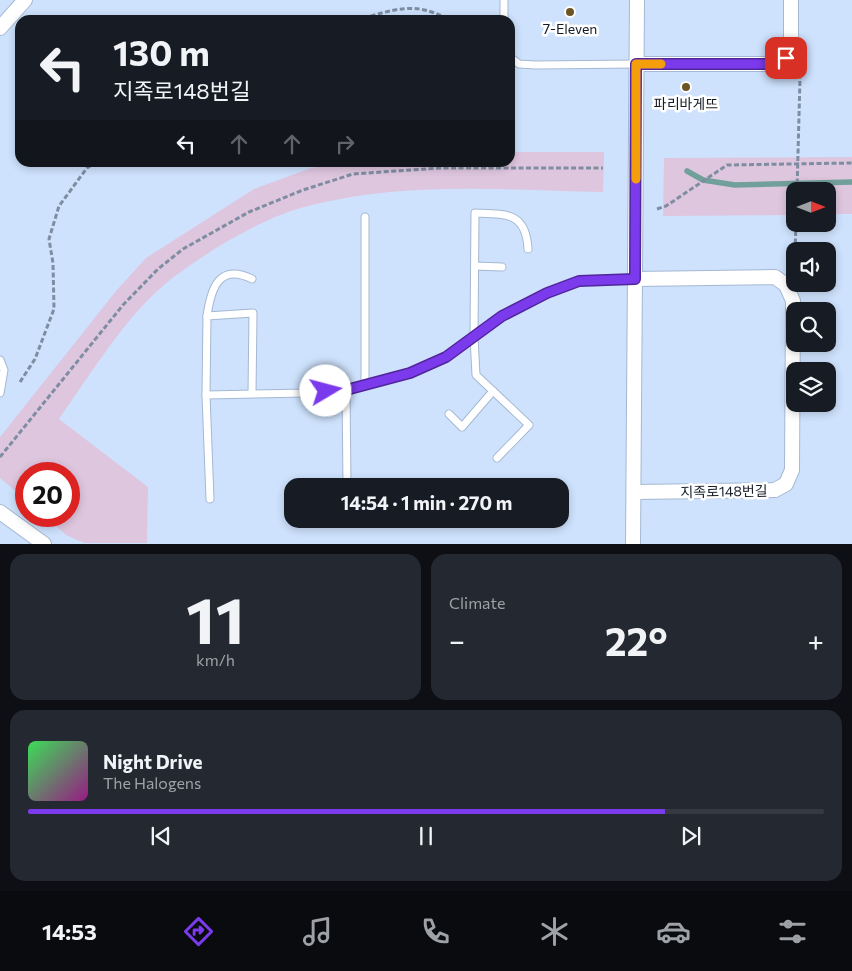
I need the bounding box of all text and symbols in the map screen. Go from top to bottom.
marker: 7-Eleven [564,6,576,18]
place label: 7-Eleven [543,20,597,37]
text: 130 m [113,30,210,73]
icon: left [30,35,95,100]
pin [765,37,807,79]
icon: arrive [772,44,800,72]
text: 지족로148번길 [113,77,250,104]
marker: 파리바게뜨 [680,81,692,93]
place label: 파리바게뜨 [654,95,718,112]
icon: left [172,130,200,158]
icon: ahead [225,130,253,158]
icon: ahead [278,130,306,158]
icon: right [331,130,359,158]
north arrow [786,182,836,232]
map controls [786,182,836,412]
button: sound [786,242,836,292]
button: search [786,302,836,352]
button: layers [786,362,836,412]
position arrow [299,364,351,416]
speed limit sign: 20 [15,462,80,527]
street label: 지족로148번길 [680,482,768,500]
text: 14:54 · 1 min · 270 m [341,491,512,514]
text: 11 [186,578,245,657]
text: Climate [449,593,505,612]
text: 22° [605,617,668,664]
text: − [449,623,465,657]
text: + [808,623,824,657]
text: km/h [196,650,235,669]
text: Night Drive [103,750,203,773]
text: The Halogens [103,773,201,792]
icon: previous [147,822,175,850]
icon: pause [412,822,440,850]
icon: next [677,822,705,850]
icon: directions [181,914,216,949]
icon: music [300,914,335,949]
icon: phone [418,914,453,949]
icon: climate [537,914,572,949]
icon: car [656,914,691,949]
icon: filters [775,914,810,949]
text: 14:53 [42,918,97,945]

